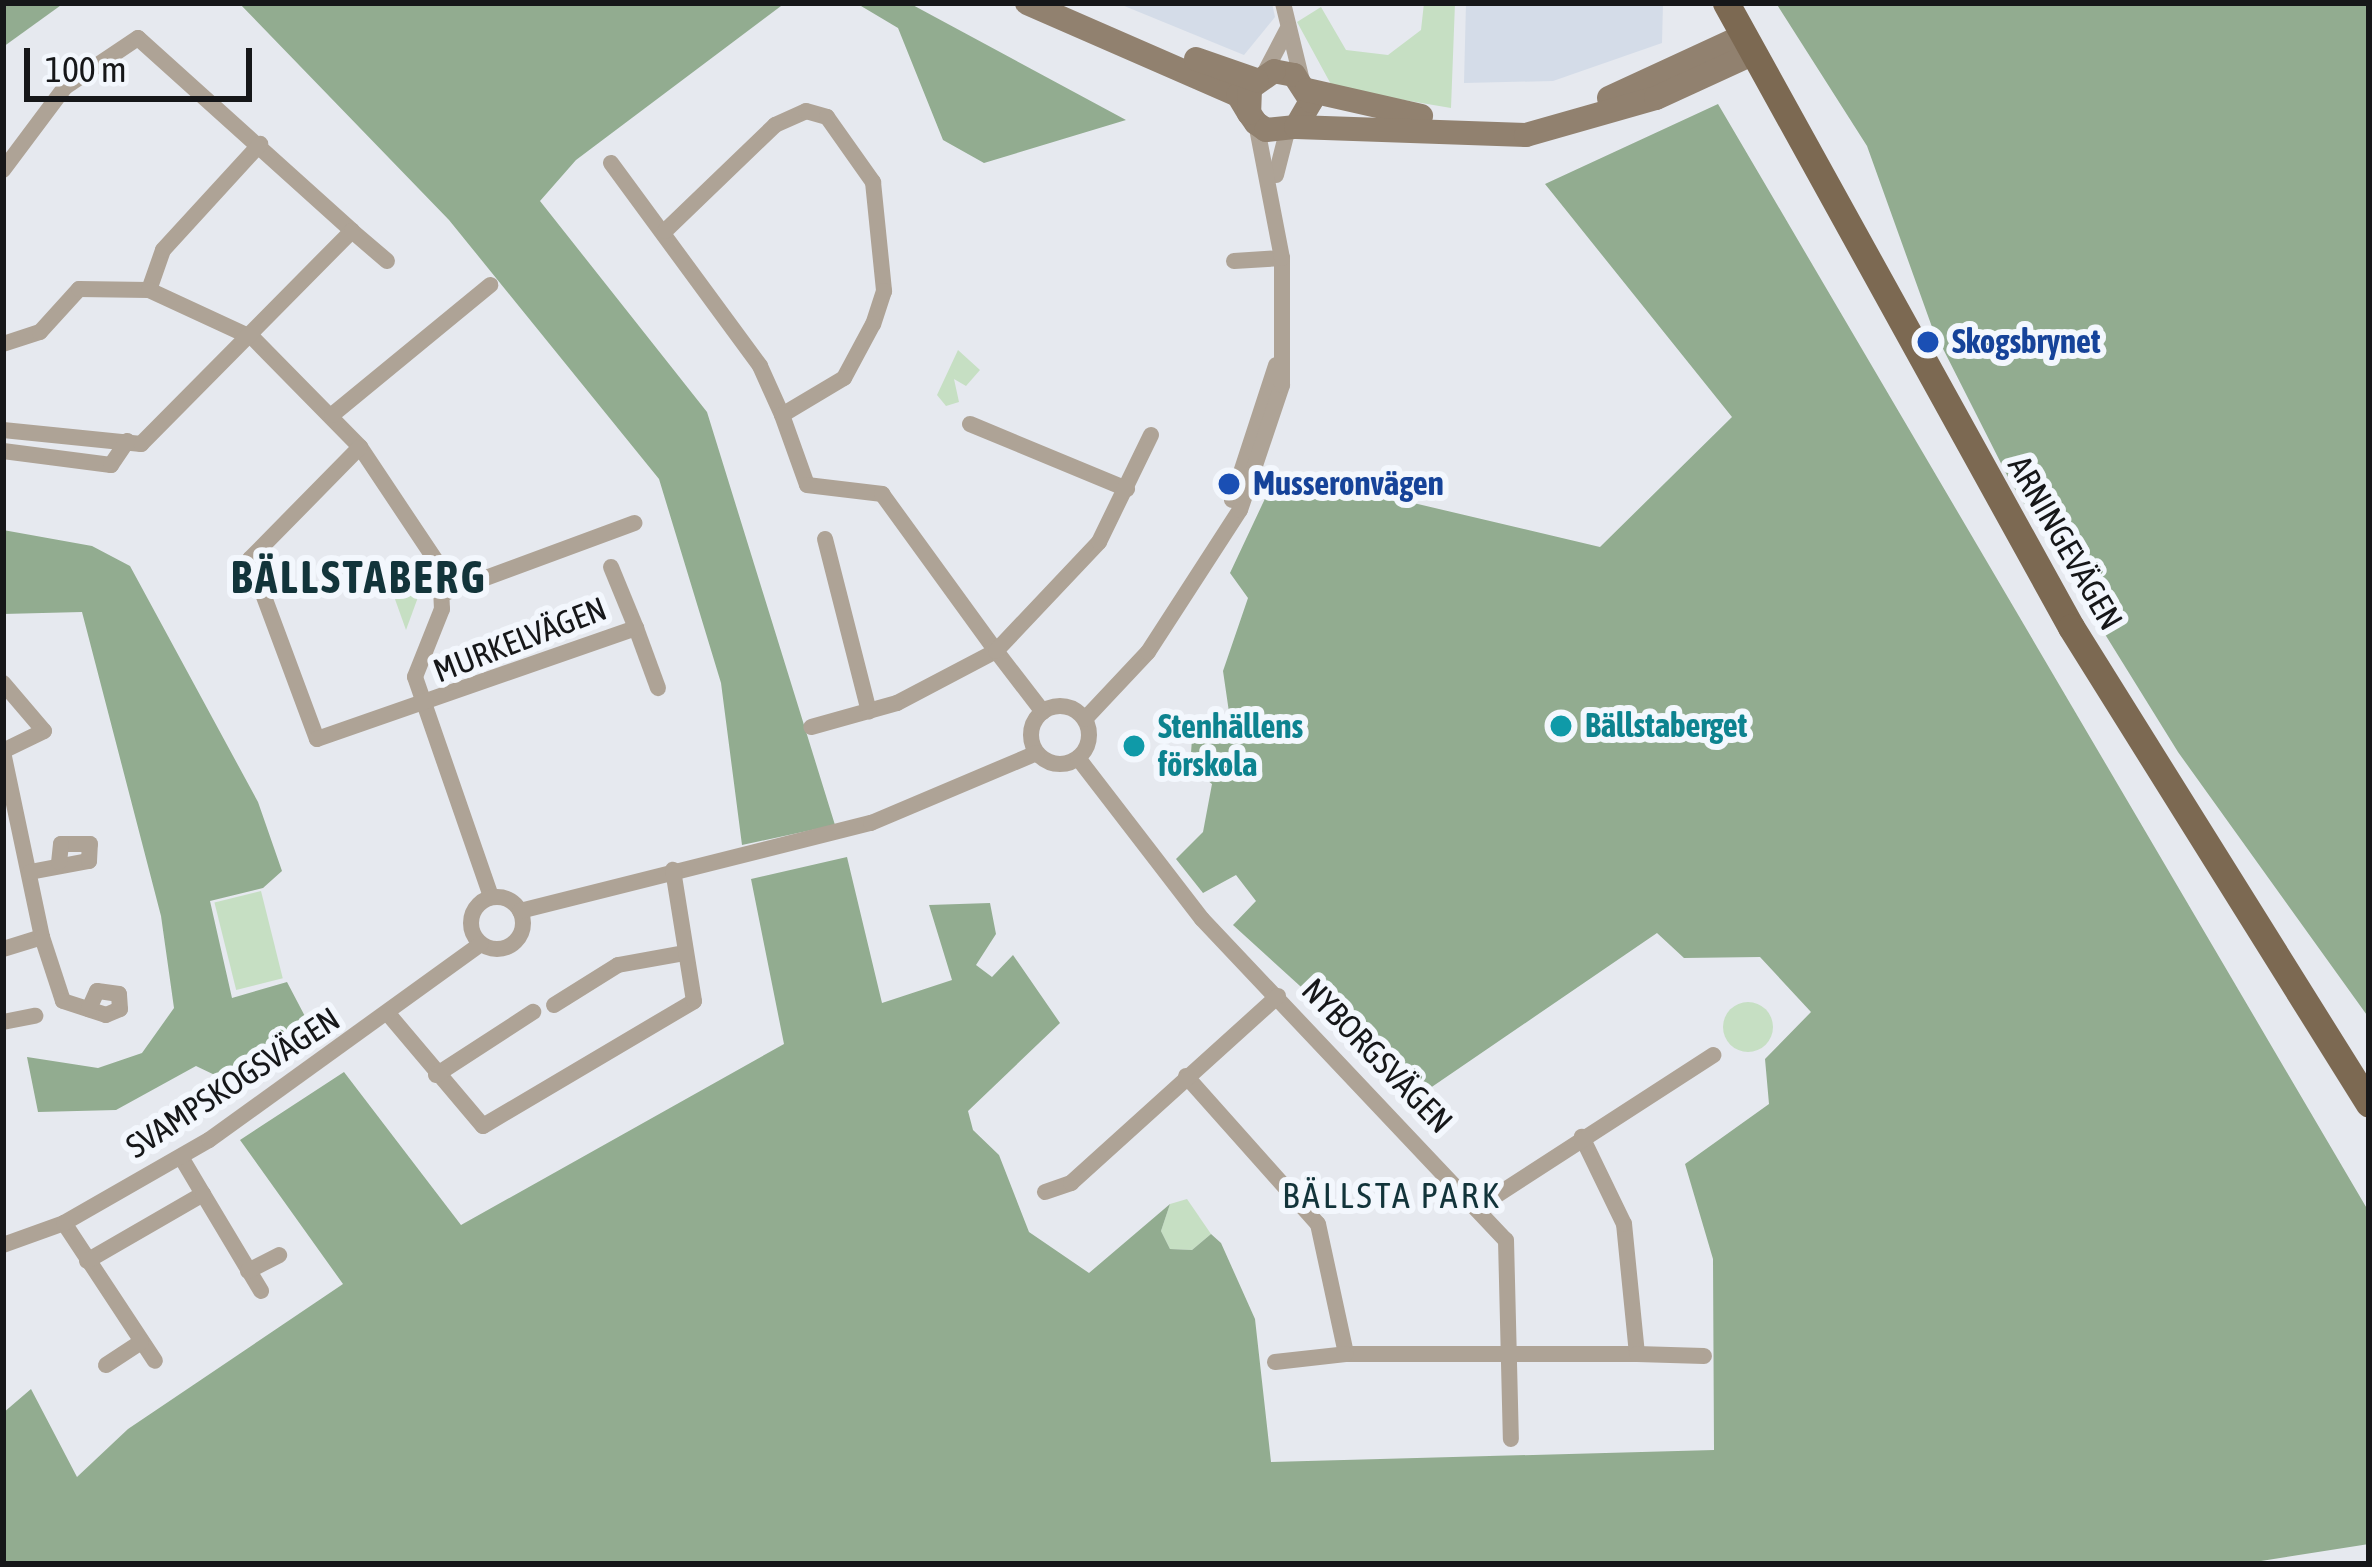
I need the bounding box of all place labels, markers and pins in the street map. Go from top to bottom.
place label: Skogsbrynet [1952,322,2101,362]
marker: Skogsbrynet [1915,329,1941,355]
place label: Musseronvägen [1253,464,1444,504]
marker: Musseronvägen [1216,471,1242,497]
place label: Bällstaberget [1585,706,1747,746]
place label: Stenhällens förskola [1158,707,1303,785]
marker: Bällstaberget [1548,713,1574,739]
marker: Stenhällens förskola [1121,733,1147,759]

